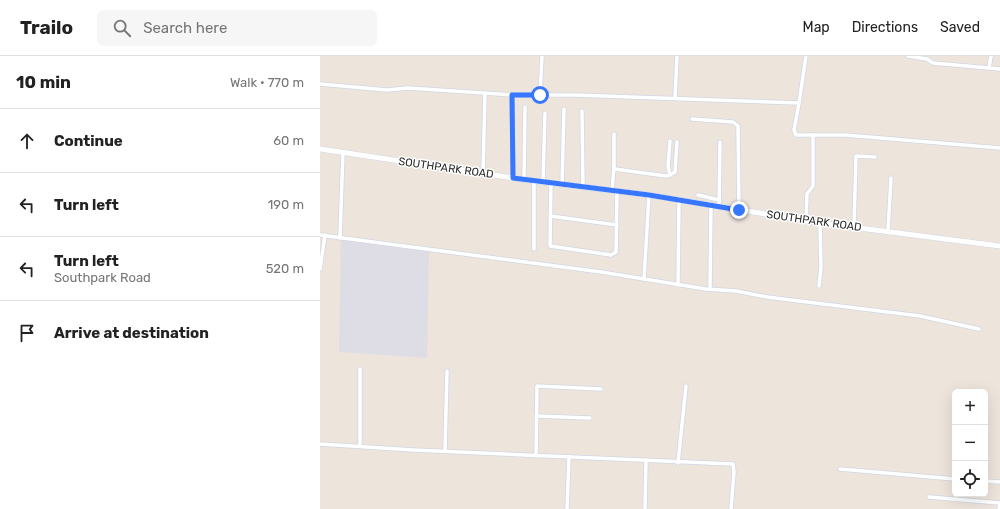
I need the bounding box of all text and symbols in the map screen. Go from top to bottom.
search box [97,10,377,46]
text: Trailo [20,16,73,39]
icon: search [111,17,133,39]
text: Search here [143,19,227,37]
text: Map [803,19,830,36]
text: Directions [852,19,918,36]
text: Saved [940,19,980,36]
text: 10 min [16,72,71,92]
text: Walk · 770 m [230,75,304,90]
route start [531,86,549,104]
icon: ahead [16,130,38,152]
text: Continue [54,132,123,150]
text: 60 m [273,133,304,148]
street label: SOUTHPARK ROAD [398,155,494,181]
icon: left [16,194,38,216]
text: Turn left [54,196,119,214]
text: 190 m [268,197,304,212]
route end [730,201,748,219]
street label: SOUTHPARK ROAD [766,208,862,234]
text: Turn left [54,252,119,270]
icon: left [16,258,38,280]
text: 520 m [266,261,304,276]
text: Southpark Road [54,270,151,285]
icon: arrive [16,322,38,344]
text: Arrive at destination [54,324,209,342]
map controls [952,389,988,497]
button: + [952,389,988,425]
button: − [952,425,988,461]
button: locate [952,461,988,497]

